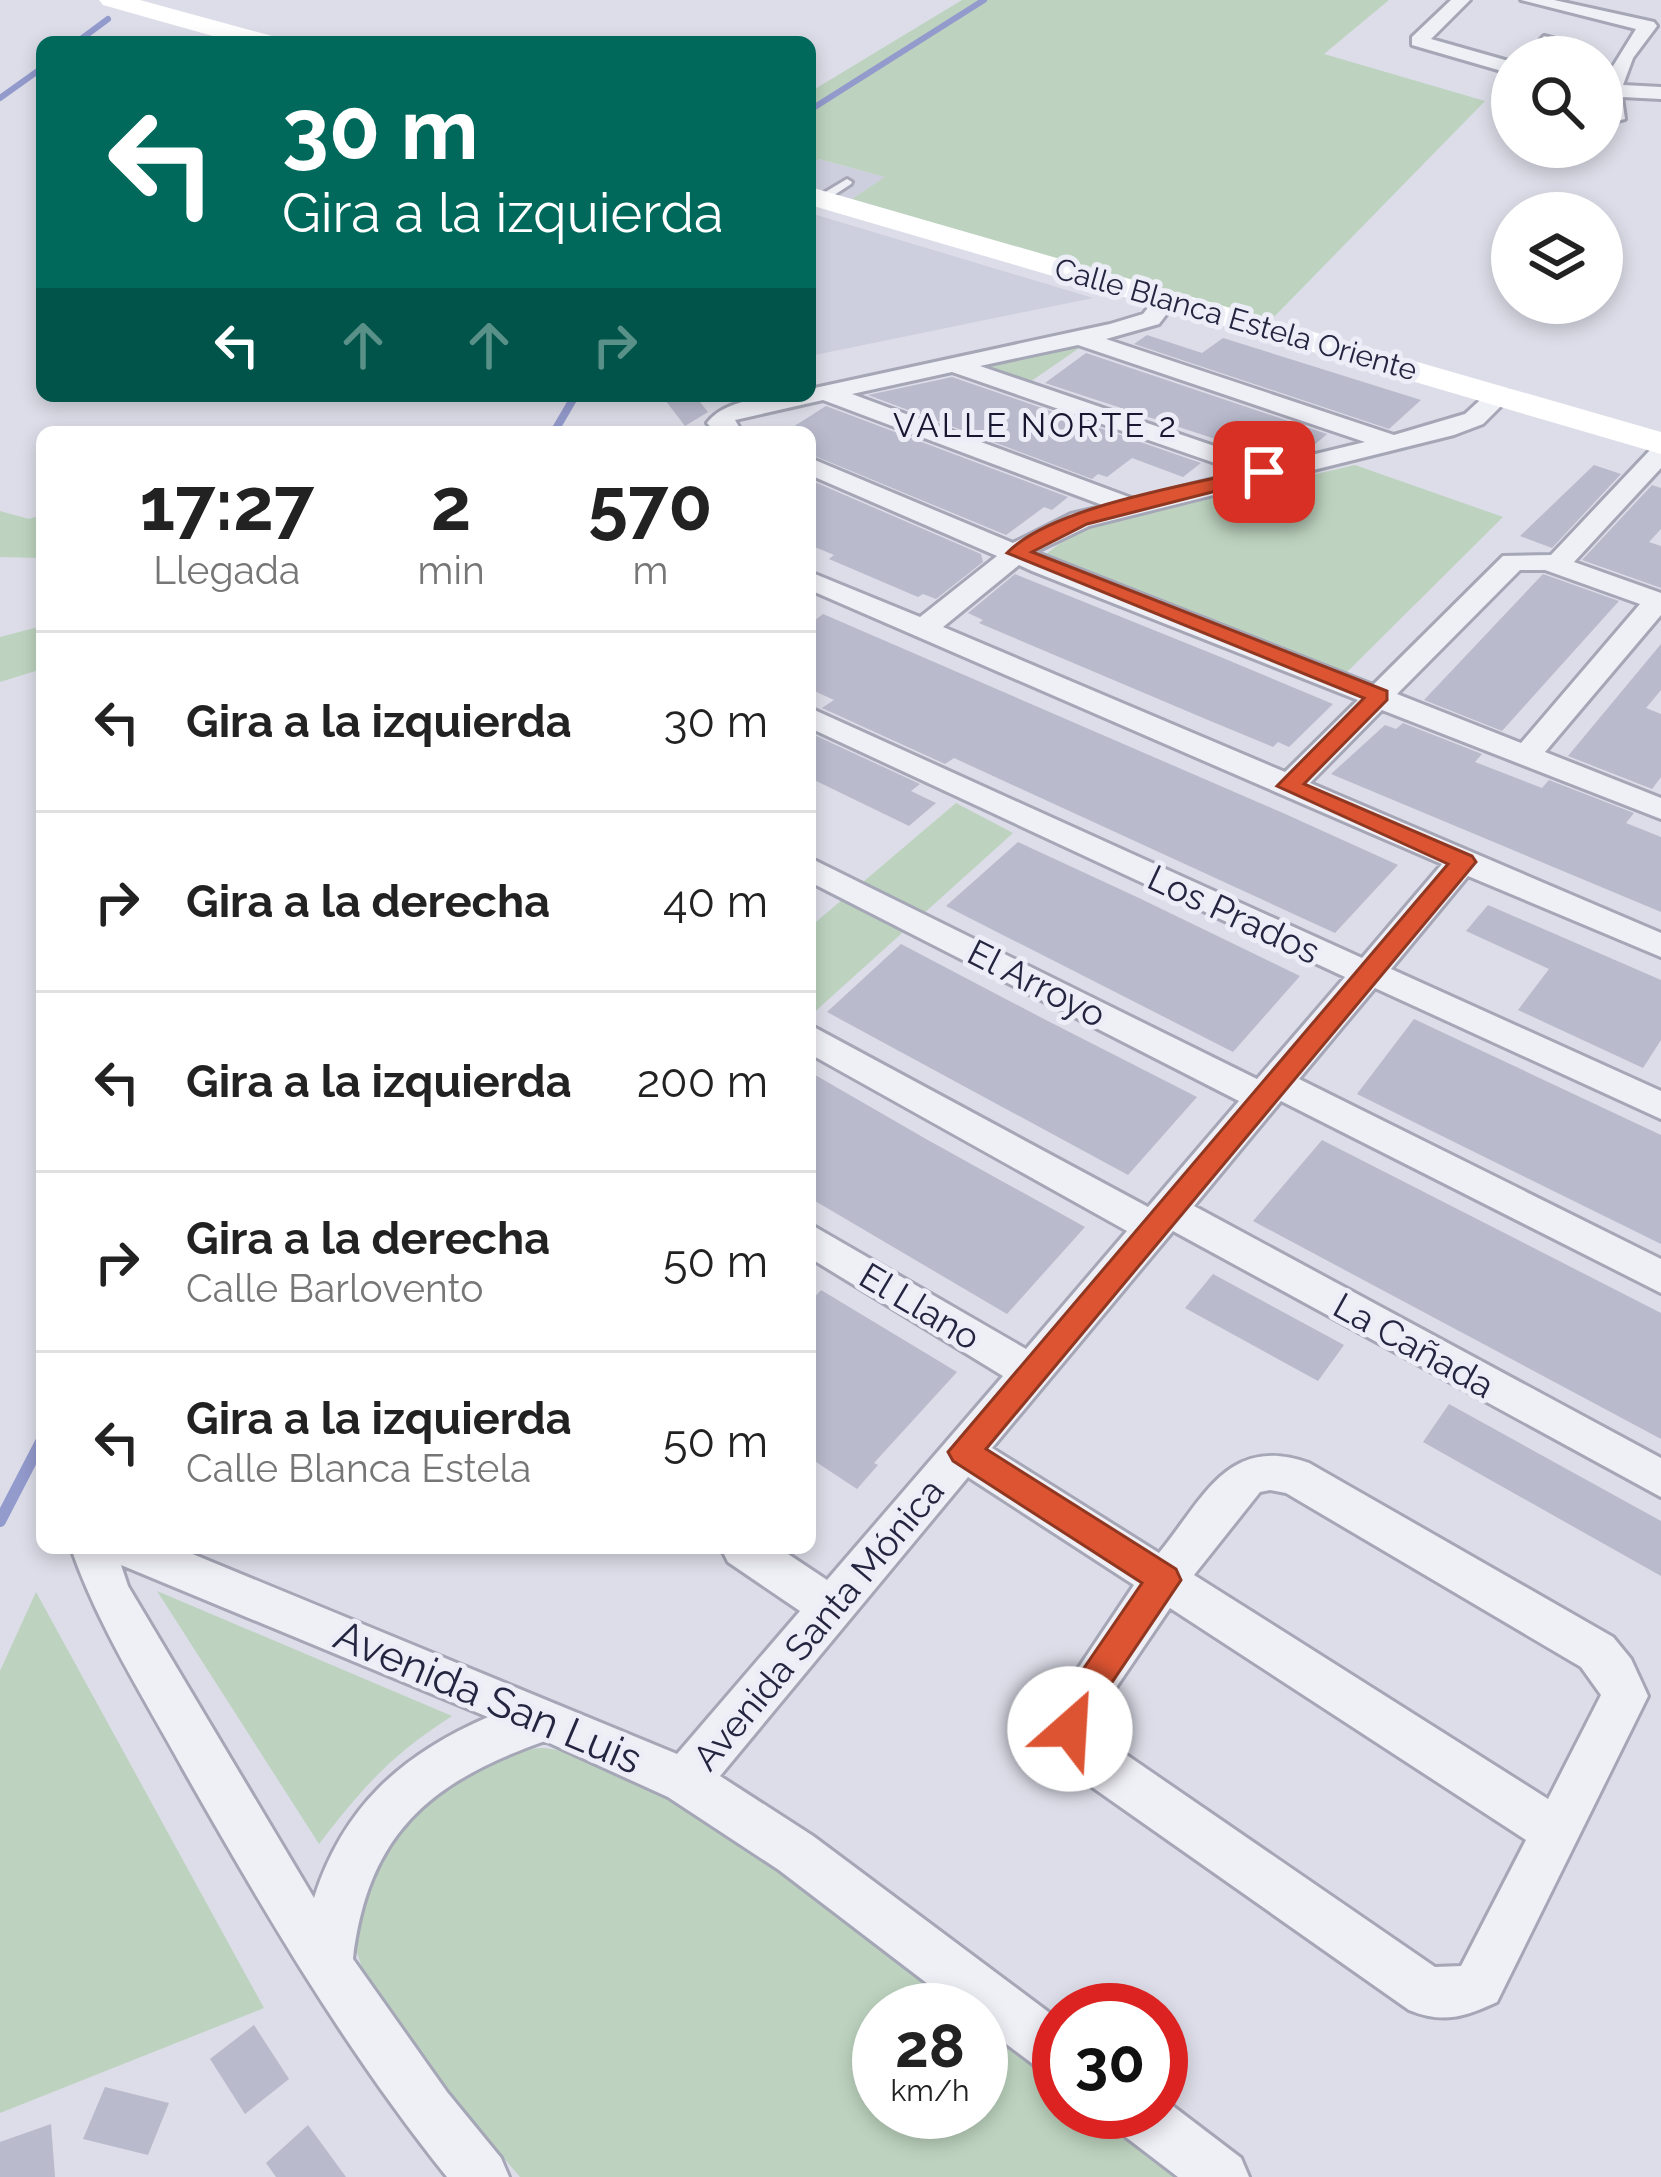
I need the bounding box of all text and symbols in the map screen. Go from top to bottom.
map controls [1491,36,1623,324]
button: search [1491,36,1623,168]
text: 30 m [282,80,479,179]
icon: left [84,84,240,240]
text: Gira a la izquierda [282,181,723,245]
button: layers [1491,192,1623,324]
street label: Calle Blanca Estela Oriente [1051,250,1421,388]
icon: left [204,312,270,378]
icon: ahead [330,312,396,378]
icon: ahead [456,312,522,378]
icon: right [582,312,648,378]
district label: VALLE NORTE 2 [893,406,1179,445]
pin [1213,421,1315,523]
icon: arrive [1231,439,1297,505]
text: 17:27 [139,462,314,547]
text: 2 [431,462,471,547]
text: 570 [588,462,713,547]
text: Llegada [153,547,300,593]
text: min [418,547,485,593]
text: m [632,547,668,593]
icon: left [84,689,150,755]
text: Gira a la izquierda [186,695,572,748]
text: 30 m [664,695,768,748]
street label: Los Prados [1142,856,1326,972]
icon: right [84,869,150,935]
text: Gira a la derecha [186,875,550,928]
text: 40 m [663,875,768,928]
street label: El Arroyo [961,931,1113,1035]
icon: left [84,1049,150,1115]
text: Gira a la izquierda [186,1055,572,1108]
text: 200 m [637,1055,768,1108]
text: Gira a la derecha [186,1212,550,1265]
icon: right [84,1229,150,1295]
text: 50 m [663,1235,768,1288]
street label: El Llano [852,1254,988,1358]
text: Calle Barlovento [186,1265,484,1311]
street label: La Cañada [1327,1284,1501,1406]
text: Gira a la izquierda [186,1392,572,1445]
icon: left [84,1409,150,1475]
text: 50 m [663,1415,768,1468]
text: Calle Blanca Estela [186,1445,531,1491]
street label: Avenida Santa Mónica [684,1470,952,1778]
street label: Avenida San Luis [327,1610,649,1784]
position arrow [1007,1666,1133,1792]
speed limit sign: 30 [1032,1983,1188,2139]
text: 28 [895,2011,965,2081]
text: km/h [890,2073,970,2108]

